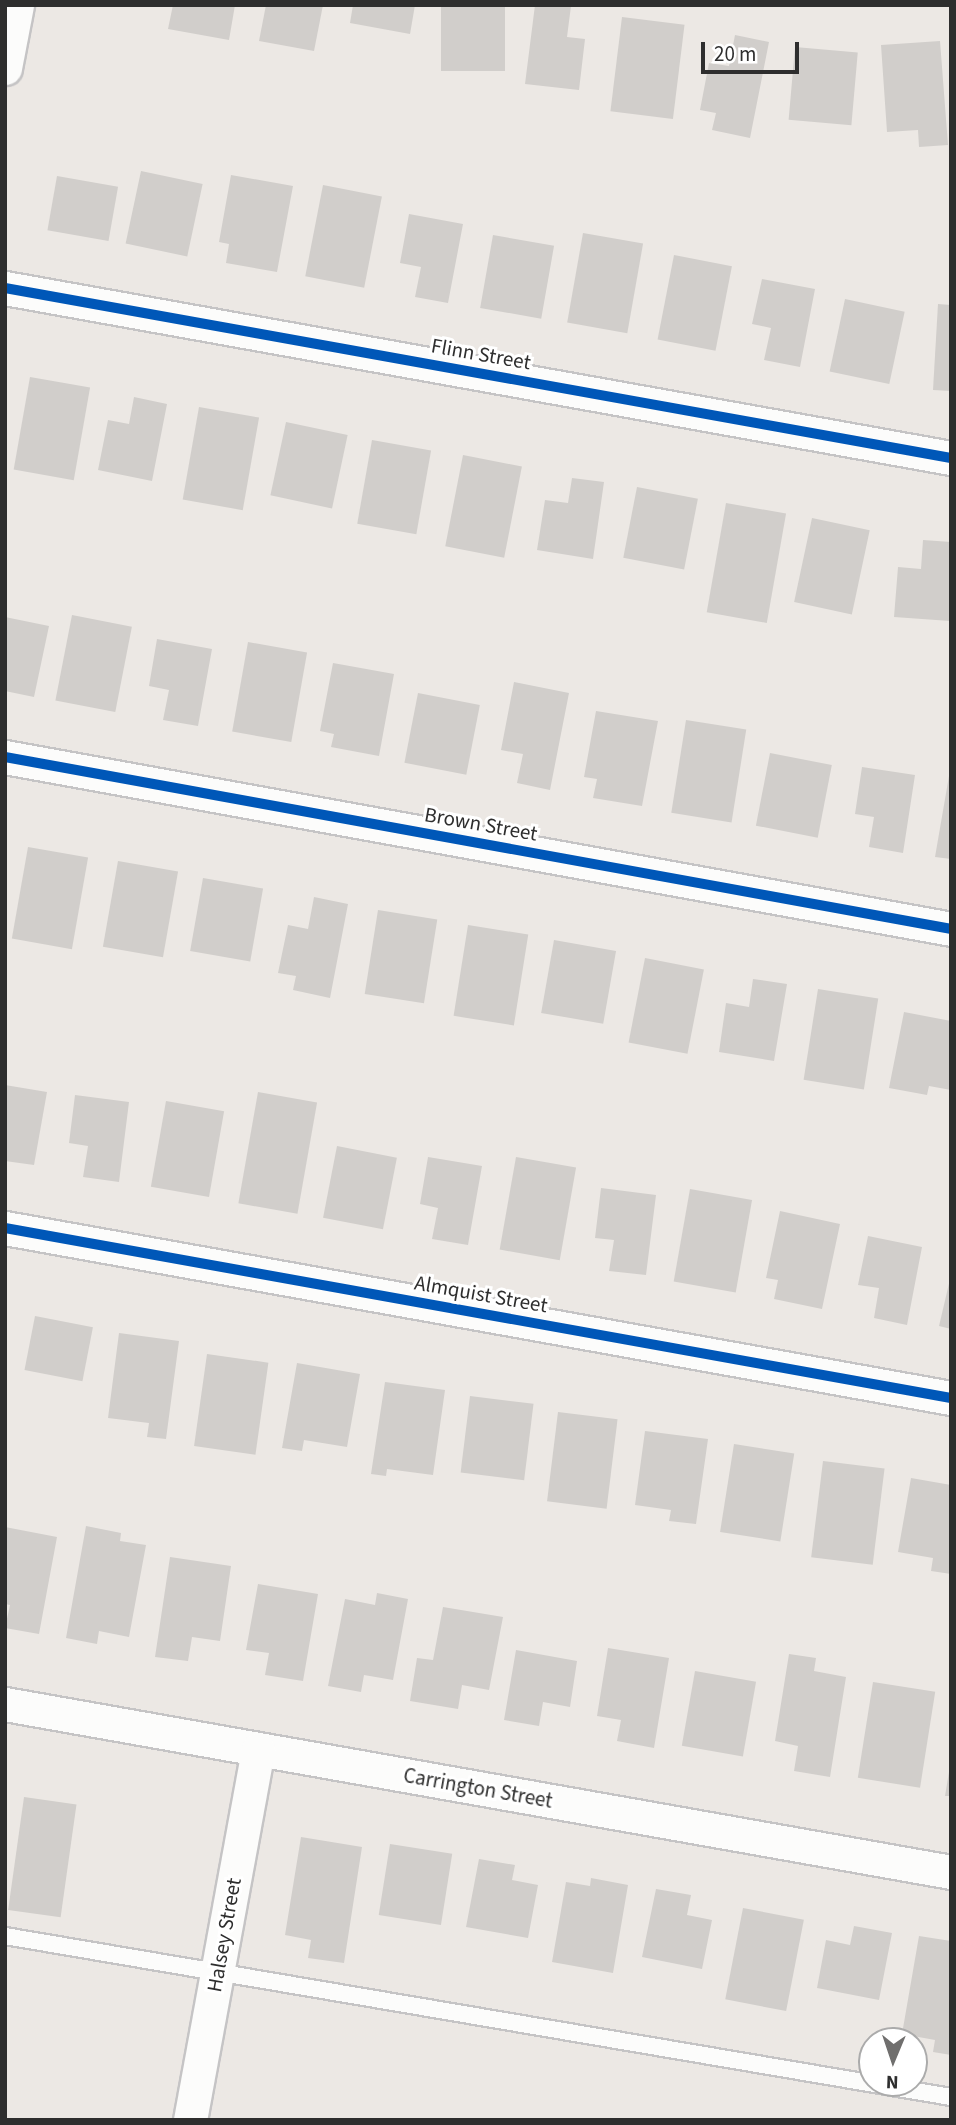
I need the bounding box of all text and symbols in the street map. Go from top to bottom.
scale bar [704,28,802,72]
text: 20 m [714,39,756,69]
street label: Flinn Street [429,333,533,375]
street label: Brown Street [423,802,539,846]
street label: Almquist Street [412,1270,550,1318]
street label: Carrington Street [402,1762,554,1814]
street label: Halsey Street [202,1876,246,1994]
north arrow [858,2027,928,2097]
text: N [886,2068,899,2095]

